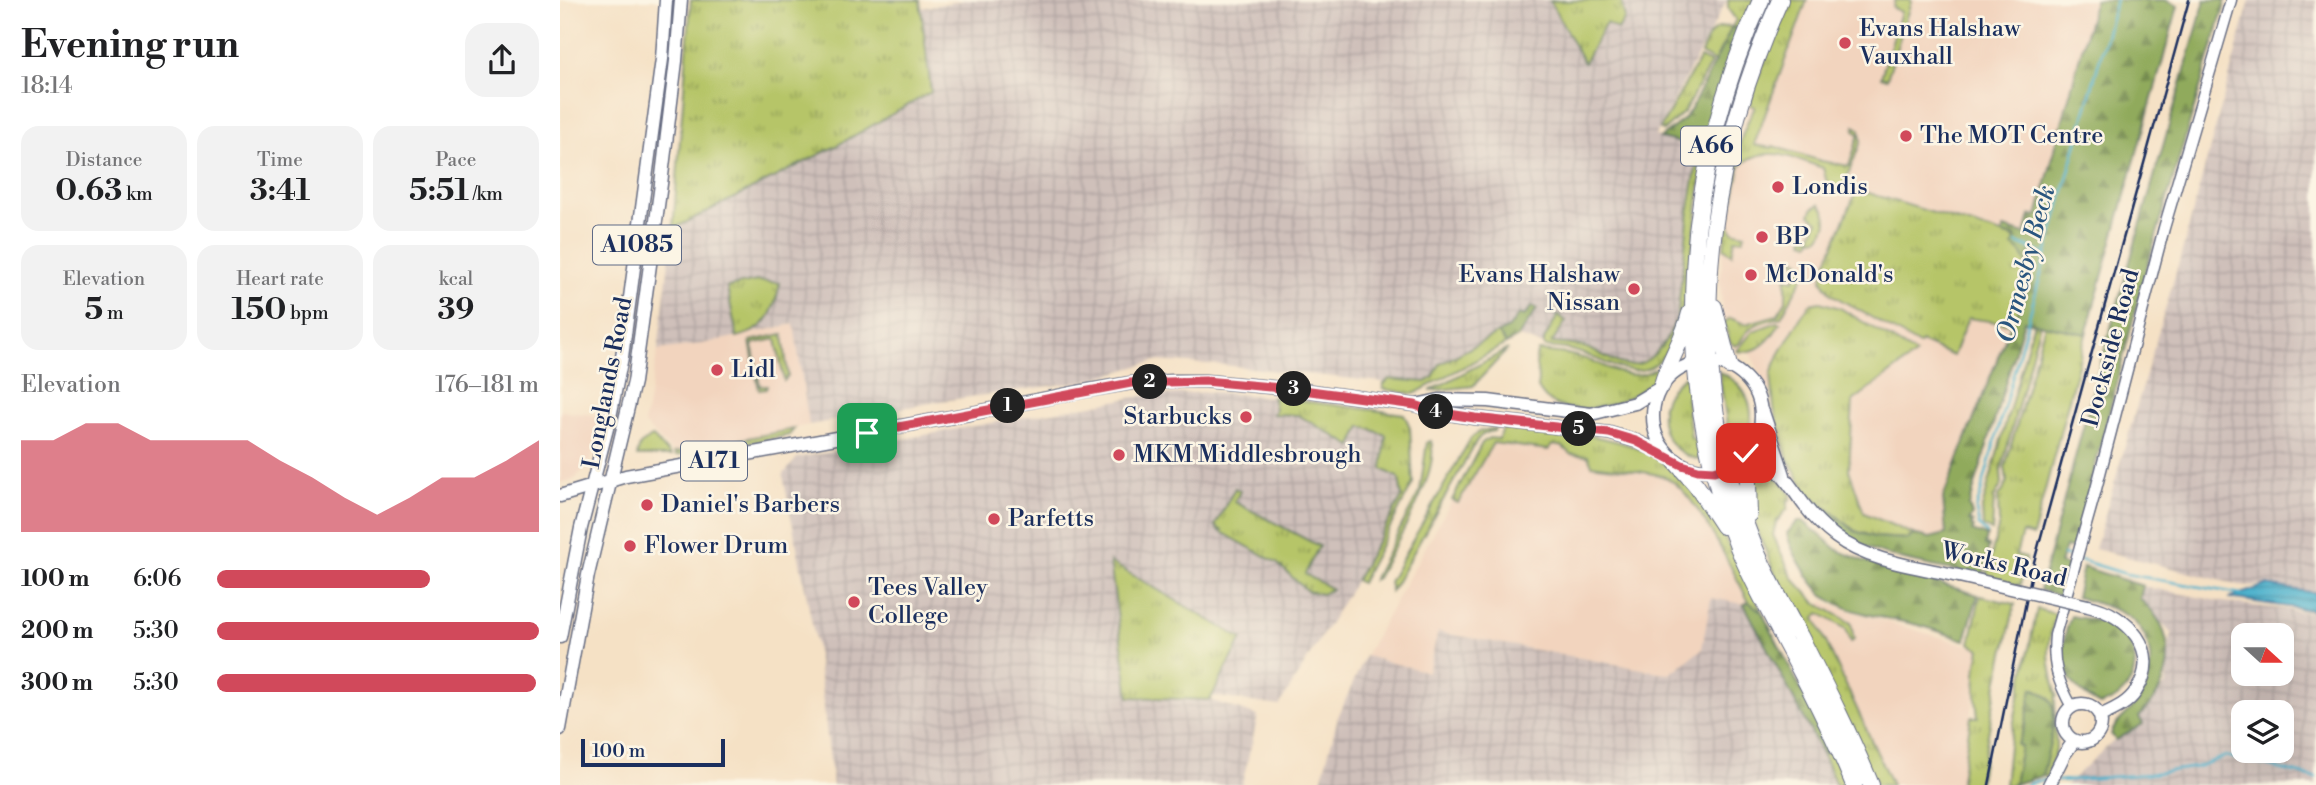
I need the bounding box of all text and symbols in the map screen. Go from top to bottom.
place label: Evans Halshaw Vauxhall [1858,14,2022,72]
text: Evening run [21,22,239,69]
button: share [465,23,539,97]
marker: Evans Halshaw Vauxhall [1837,35,1853,51]
text: 18:14 [21,72,72,100]
place label: The MOT Centre [1920,121,2103,151]
road number: A66 [1681,127,1741,166]
marker: The MOT Centre [1898,128,1914,144]
text: Distance [66,148,142,172]
text: Time [257,148,303,172]
text: Pace [436,148,476,172]
text: 0.63 [55,172,122,210]
text: 3:41 [250,172,310,210]
text: 5:51 [409,172,469,210]
place label: Londis [1792,172,1868,202]
marker: Londis [1770,179,1786,195]
text: km [122,182,153,206]
text: /km [469,182,503,206]
water label: Ormesby Beck [1990,182,2062,346]
place label: BP [1775,222,1809,252]
road number: A1085 [593,226,681,264]
marker: BP [1754,229,1770,245]
place label: Evans Halshaw Nissan [1459,260,1622,318]
place label: McDonald's [1765,260,1894,290]
street label: Dockside Road [2075,265,2147,430]
text: Elevation [63,267,145,291]
text: Heart rate [236,267,324,291]
text: kcal [439,267,473,291]
marker: McDonald's [1743,267,1759,283]
marker: Evans Halshaw Nissan [1626,281,1642,297]
text: 5 [84,291,103,329]
text: 150 [231,291,286,329]
text: 39 [438,291,474,329]
street label: Longlands Road [577,294,639,471]
text: m [103,301,124,325]
text: bpm [286,301,329,325]
place label: Lidl [731,355,776,385]
marker: Lidl [709,362,725,378]
pin: 2 [1132,364,1168,400]
text: 2 [1144,369,1155,393]
text: Elevation [21,371,121,399]
text: 176–181 m [435,371,539,399]
pin: 3 [1276,372,1312,406]
text: 3 [1288,376,1299,400]
pin: 1 [990,388,1026,424]
text: 1 [1003,393,1012,417]
pin: 4 [1418,394,1454,430]
text: 4 [1429,399,1442,423]
place label: Starbucks [1124,402,1232,432]
pin [837,403,897,463]
marker: Starbucks [1238,409,1254,425]
pin: 5 [1562,412,1596,446]
icon: arrive [848,414,886,452]
text: 5 [1573,416,1584,440]
pin [1716,423,1776,483]
icon: check [1727,434,1765,472]
place label: MKM Middlesbrough [1133,440,1362,470]
road number: A171 [681,442,747,481]
marker: MKM Middlesbrough [1111,447,1127,463]
place label: Daniel's Barbers [661,490,840,520]
marker: Daniel's Barbers [639,497,655,513]
place label: Parfetts [1008,504,1094,534]
marker: Parfetts [986,511,1002,527]
place label: Flower Drum [644,531,788,561]
street label: Works Road [1937,536,2070,594]
marker: Flower Drum [622,538,638,554]
text: 100 m [21,565,89,593]
text: 6:06 [133,565,181,593]
place label: Tees Valley College [868,573,988,631]
marker: Tees Valley College [846,594,862,610]
text: 200 m [21,617,93,645]
text: 5:30 [133,617,179,645]
north arrow [2231,623,2294,686]
map controls [2231,623,2294,763]
text: 300 m [21,669,93,697]
text: 5:30 [133,669,179,697]
button: layers [2231,700,2294,763]
scale bar [581,736,724,768]
text: 100 m [592,739,645,763]

